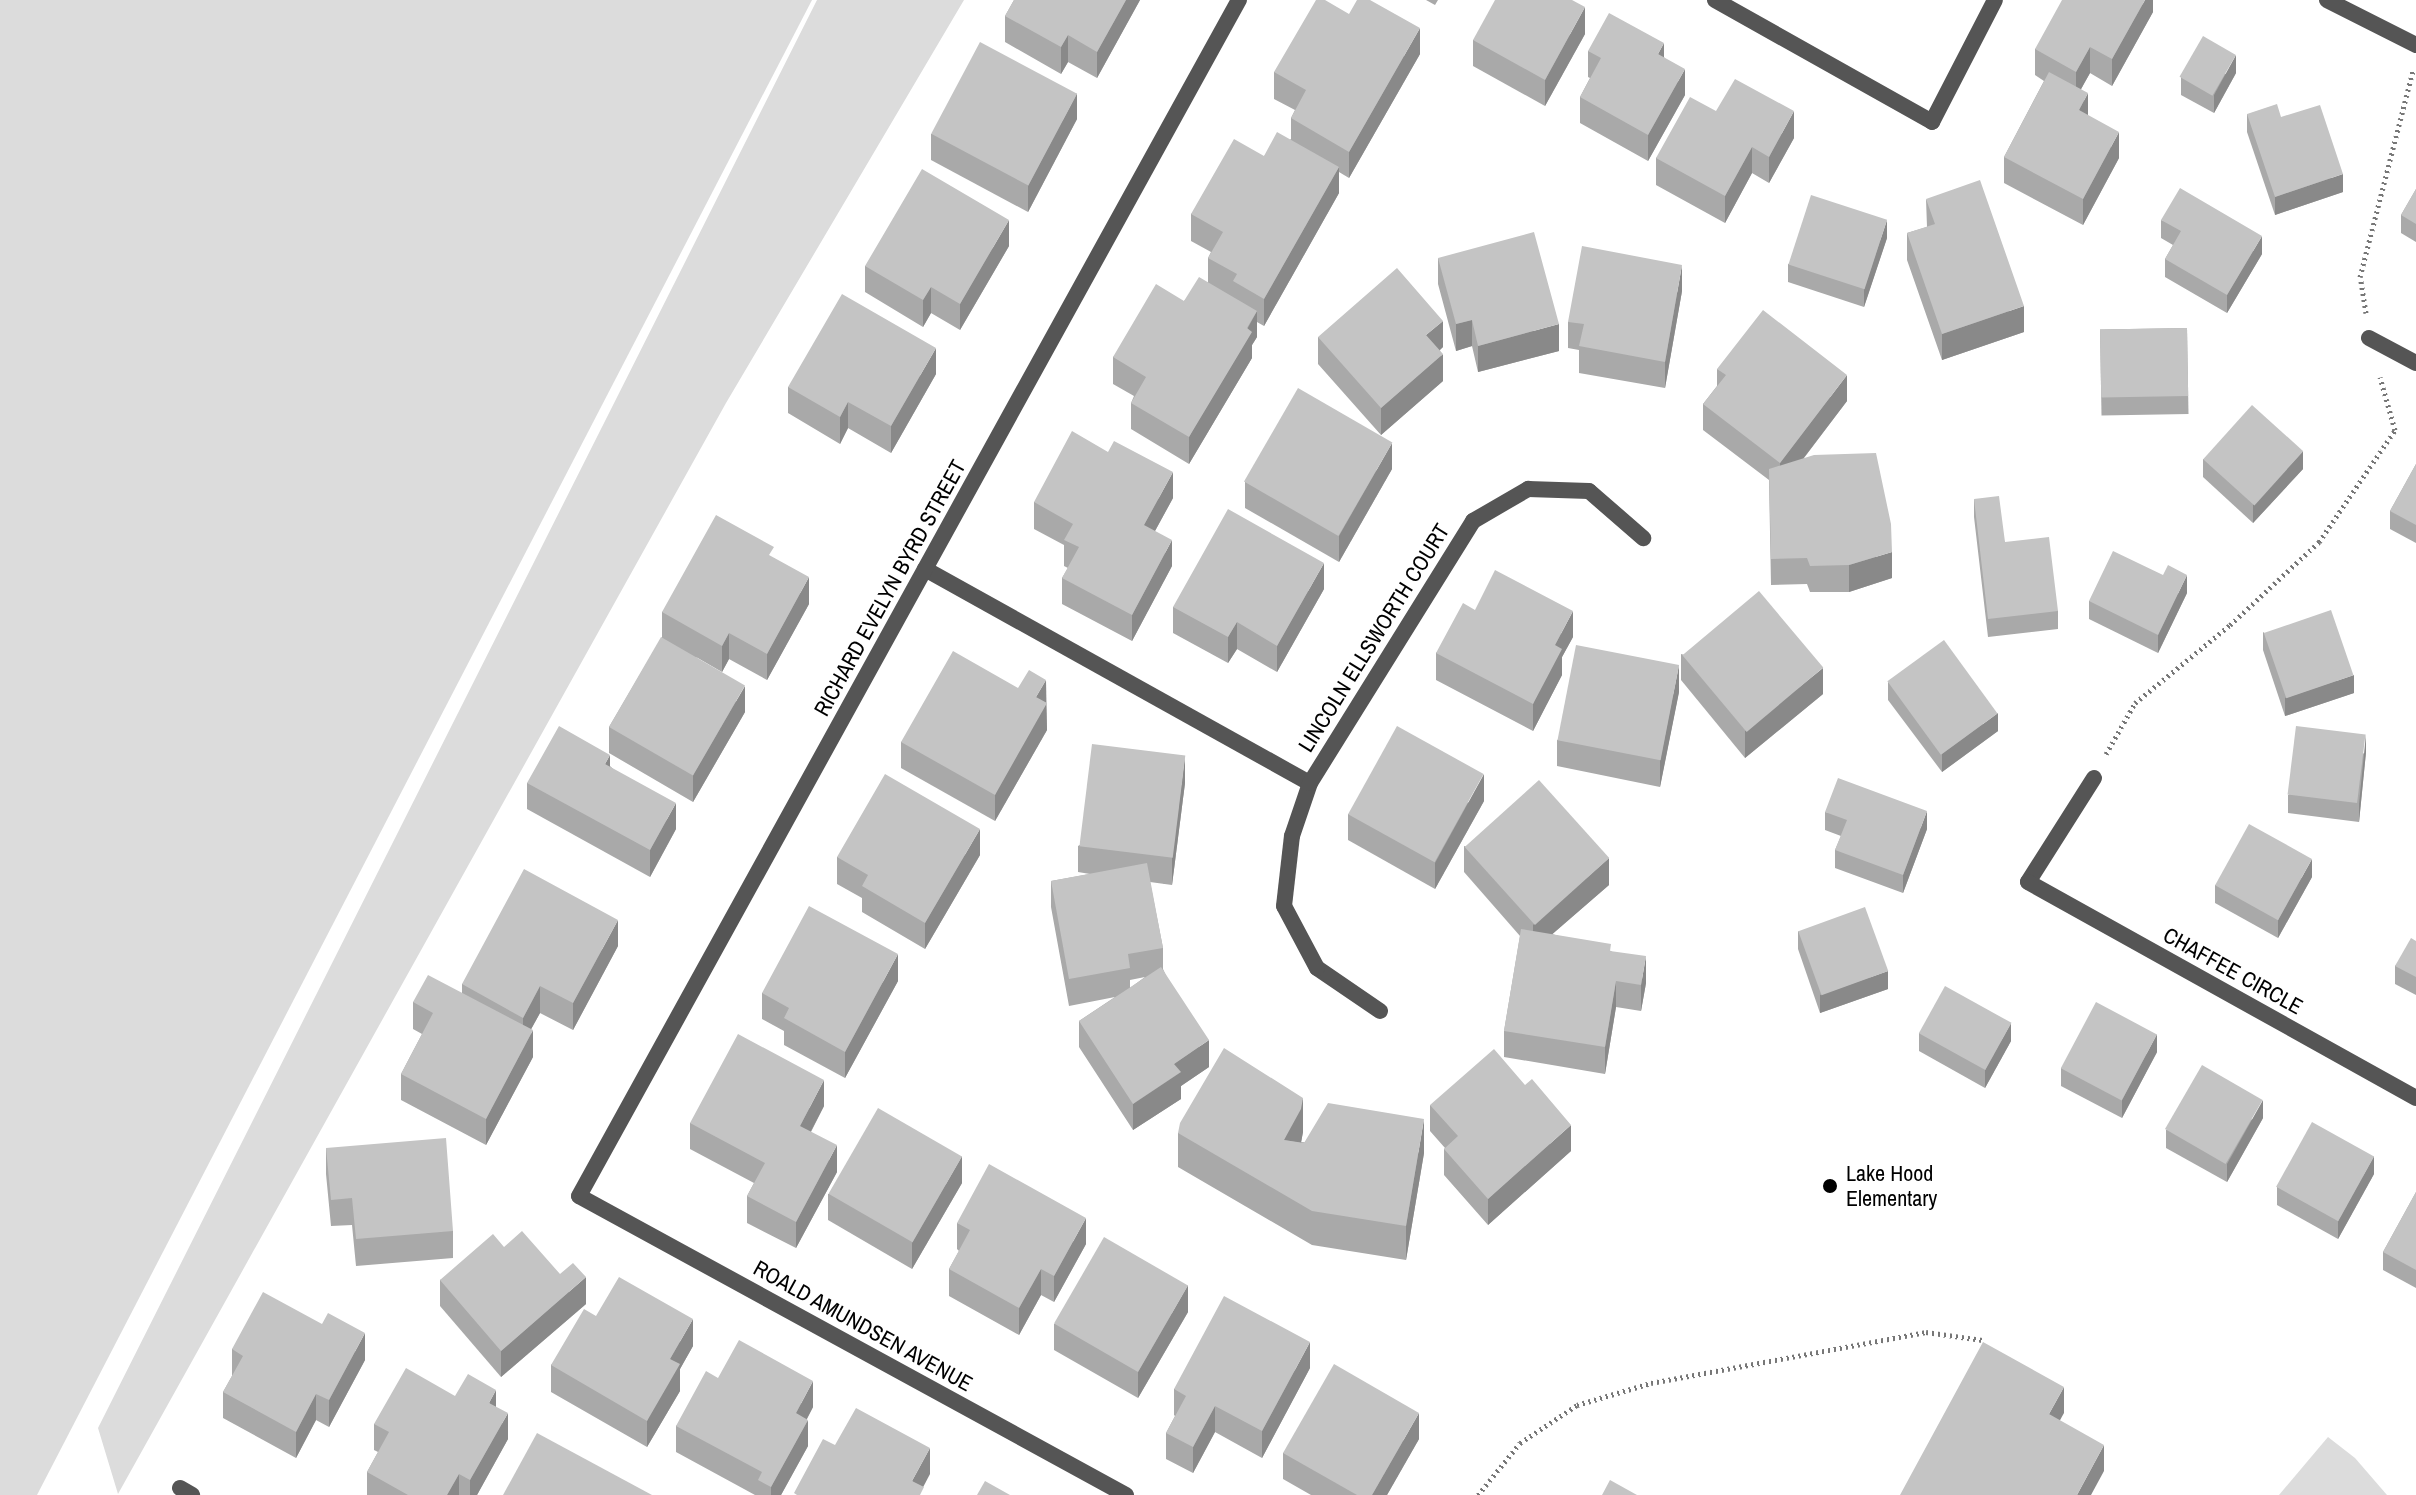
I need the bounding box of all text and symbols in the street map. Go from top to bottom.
street label: RICHARD EVELYN BYRD STREET [809,455,971,721]
street label: LINCOLN ELLSWORTH COURT [1293,519,1455,757]
street label: CHAFFEE CIRCLE [2159,922,2307,1020]
place label: Lake Hood Elementary [1846,1160,1937,1212]
marker: Lake Hood Elementary [1821,1177,1839,1195]
street label: ROALD AMUNDSEN AVENUE [748,1254,978,1398]

